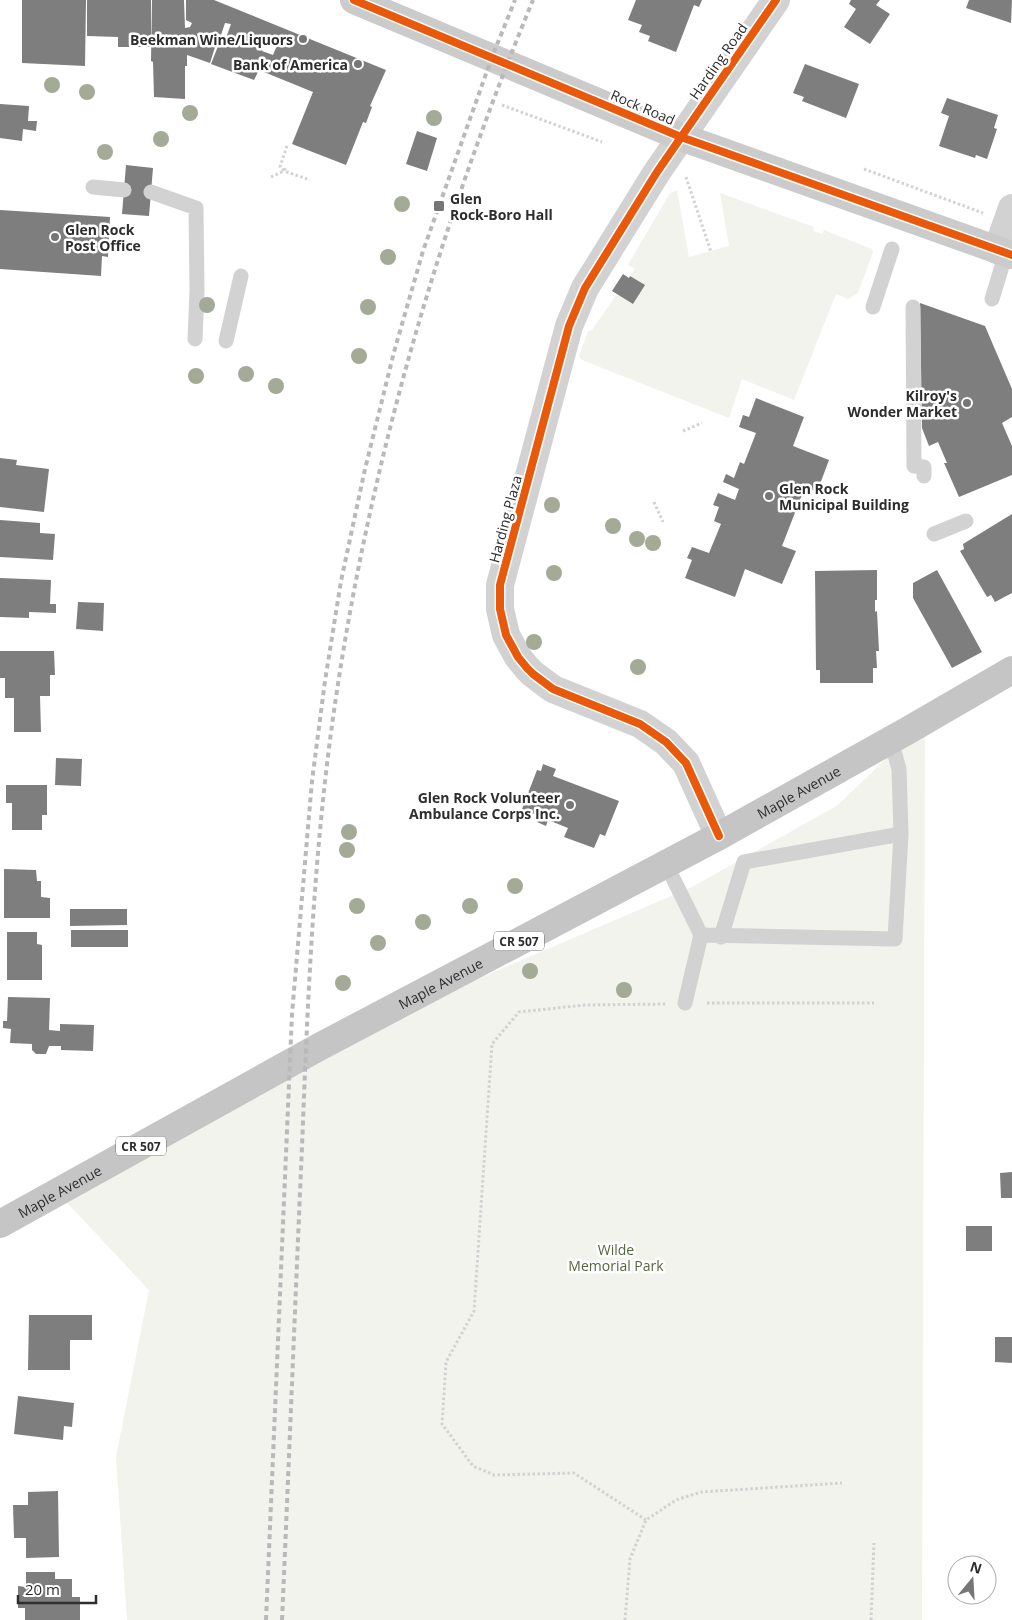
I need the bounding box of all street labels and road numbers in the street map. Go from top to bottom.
street label: Harding Road [685,19,751,103]
street label: Rock Road [608,85,678,129]
street label: Harding Plaza [484,473,526,565]
street label: Maple Avenue [753,761,844,823]
road number: CR 507 [494,931,544,950]
street label: Maple Avenue [395,953,486,1013]
road number: CR 507 [116,1136,166,1156]
street label: Maple Avenue [14,1160,105,1222]

